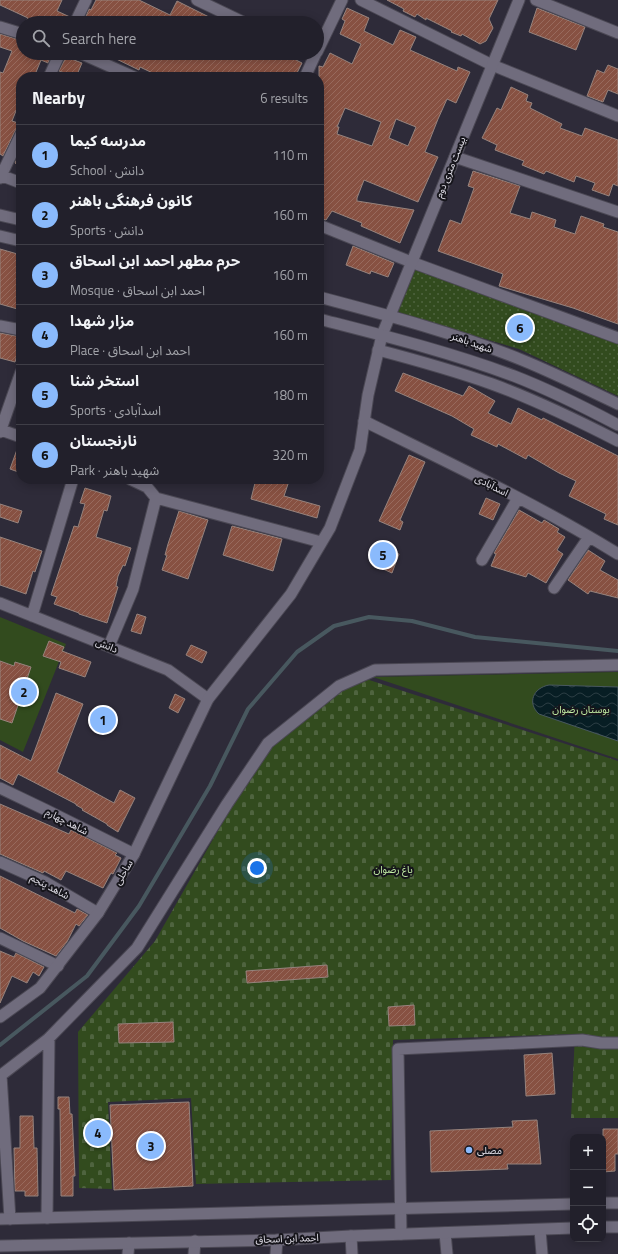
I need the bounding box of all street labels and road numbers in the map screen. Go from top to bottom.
street label: بیست متری دوم [431,134,471,200]
street label: شهید باهنر [448,328,495,357]
street label: اسدآبادی [472,471,511,500]
street label: دانش [94,634,120,657]
street label: شاهد چهارم [42,804,91,840]
street label: ساحلی [110,857,137,888]
street label: شاهد پنجم [28,870,72,903]
street label: احمد ابن اسحاق [255,1230,319,1247]

